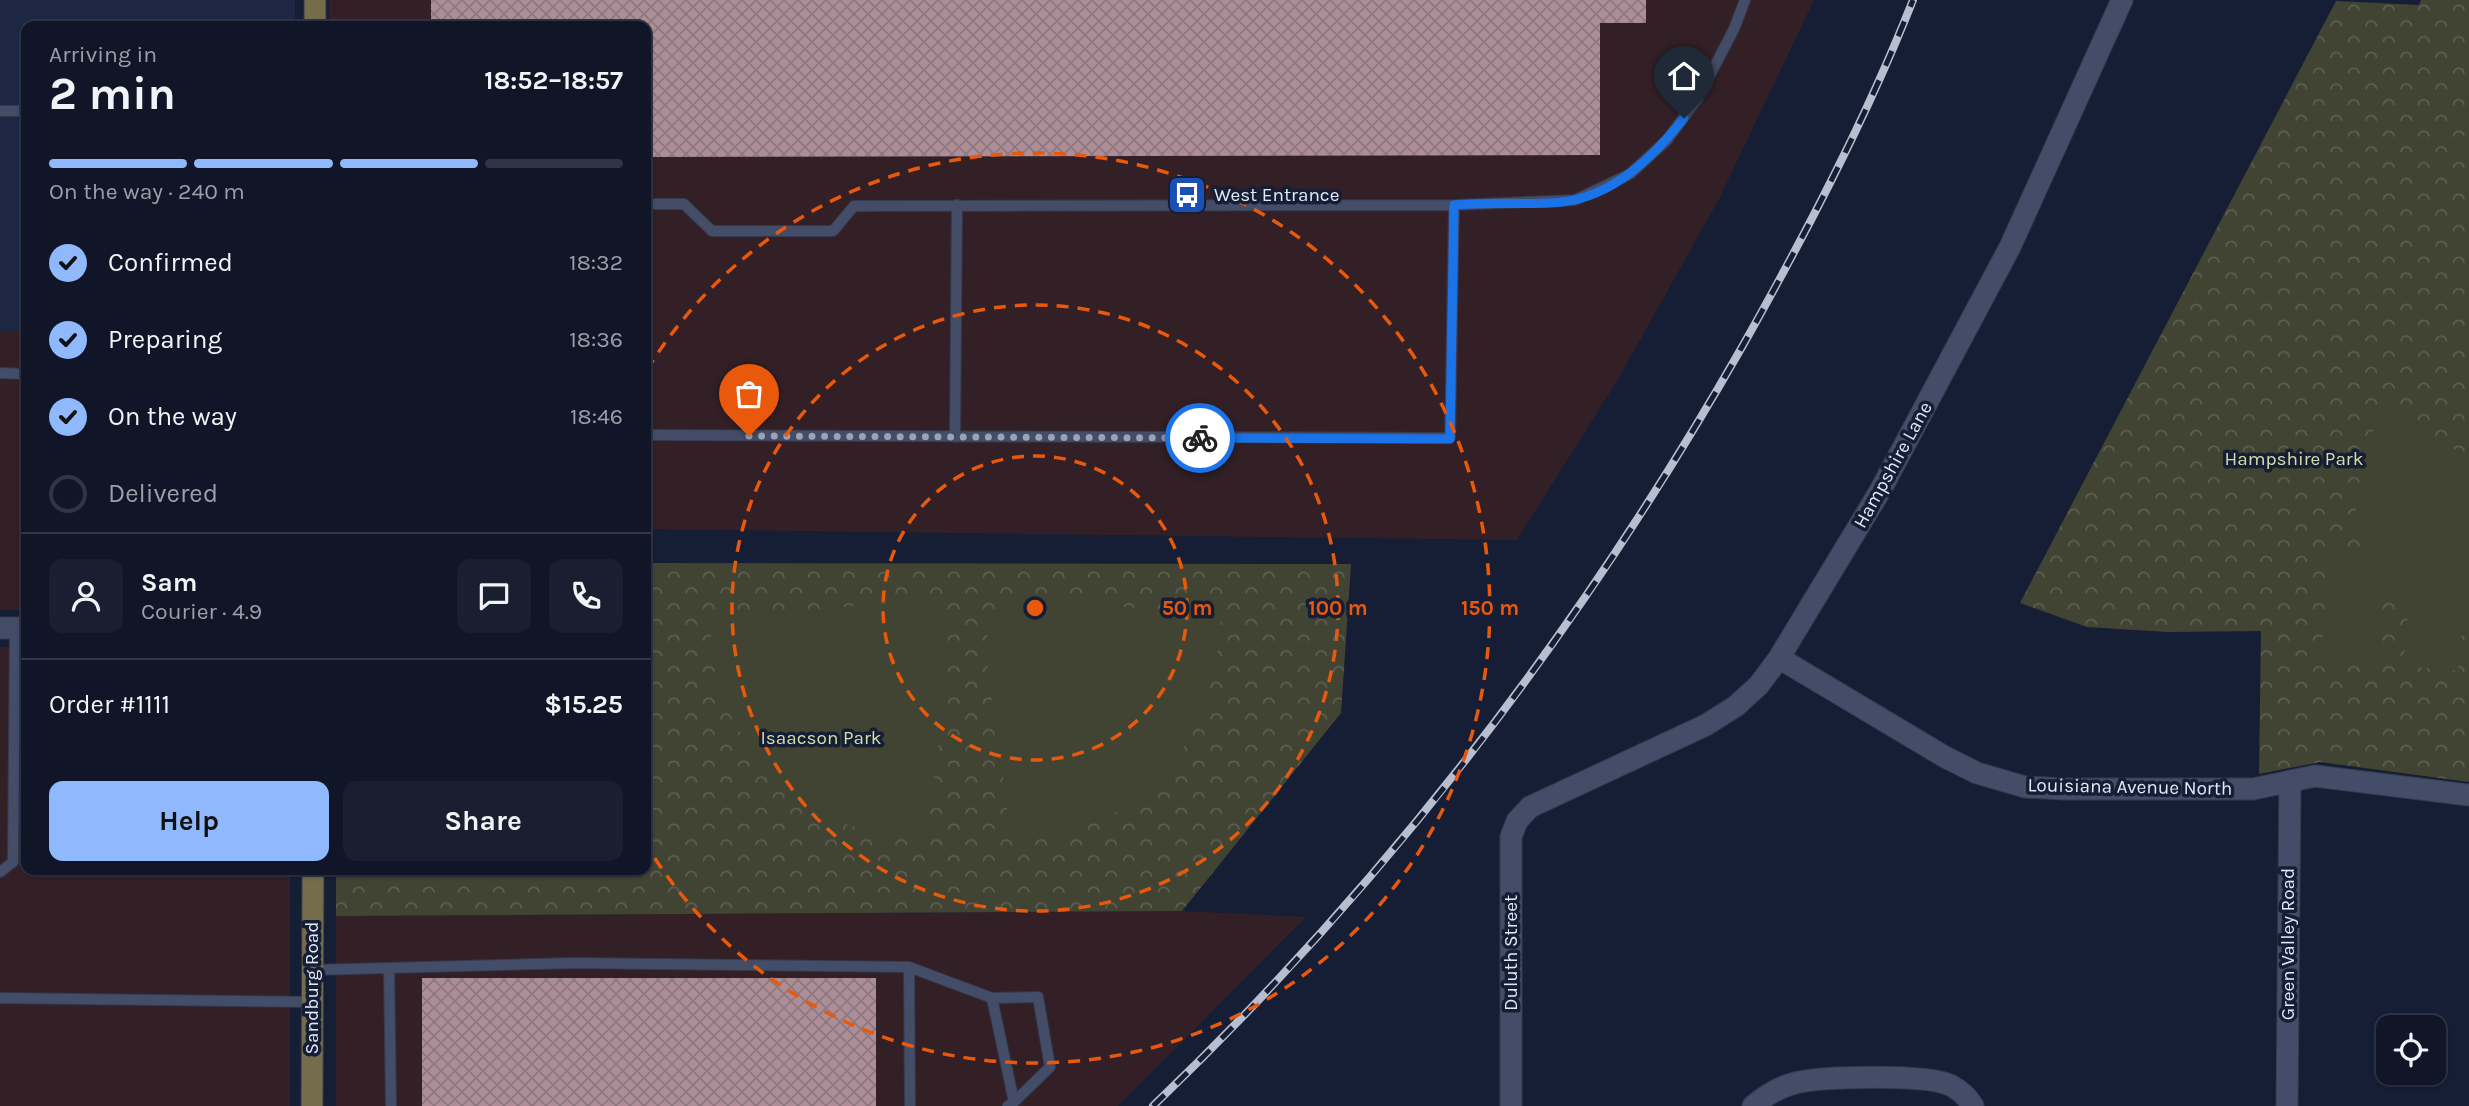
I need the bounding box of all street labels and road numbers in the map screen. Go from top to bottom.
street label: Hampshire Lane [1849,398,1937,532]
street label: Louisiana Avenue North [2027,774,2233,800]
street label: Green Valley Road [2277,868,2299,1020]
street label: Duluth Street [1500,895,1522,1011]
street label: Sandburg Road [301,922,323,1054]

